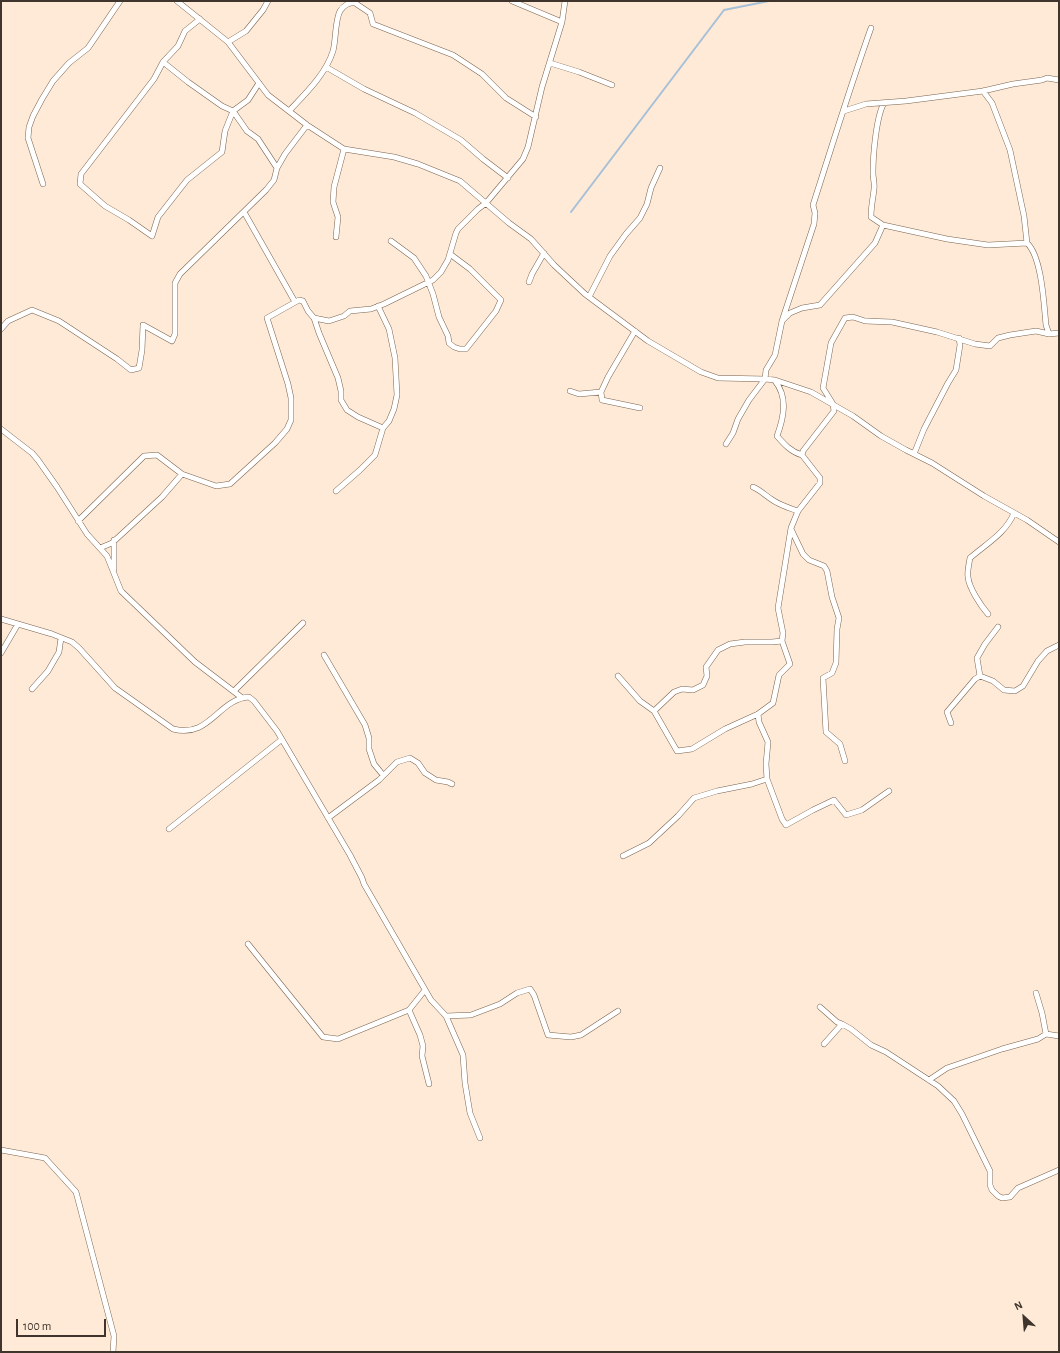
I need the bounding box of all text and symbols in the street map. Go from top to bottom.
north arrow [1004,1297,1044,1337]
text: N [1013,1299,1024,1312]
scale bar [18,1311,108,1337]
text: 100 m [23,1320,51,1332]

